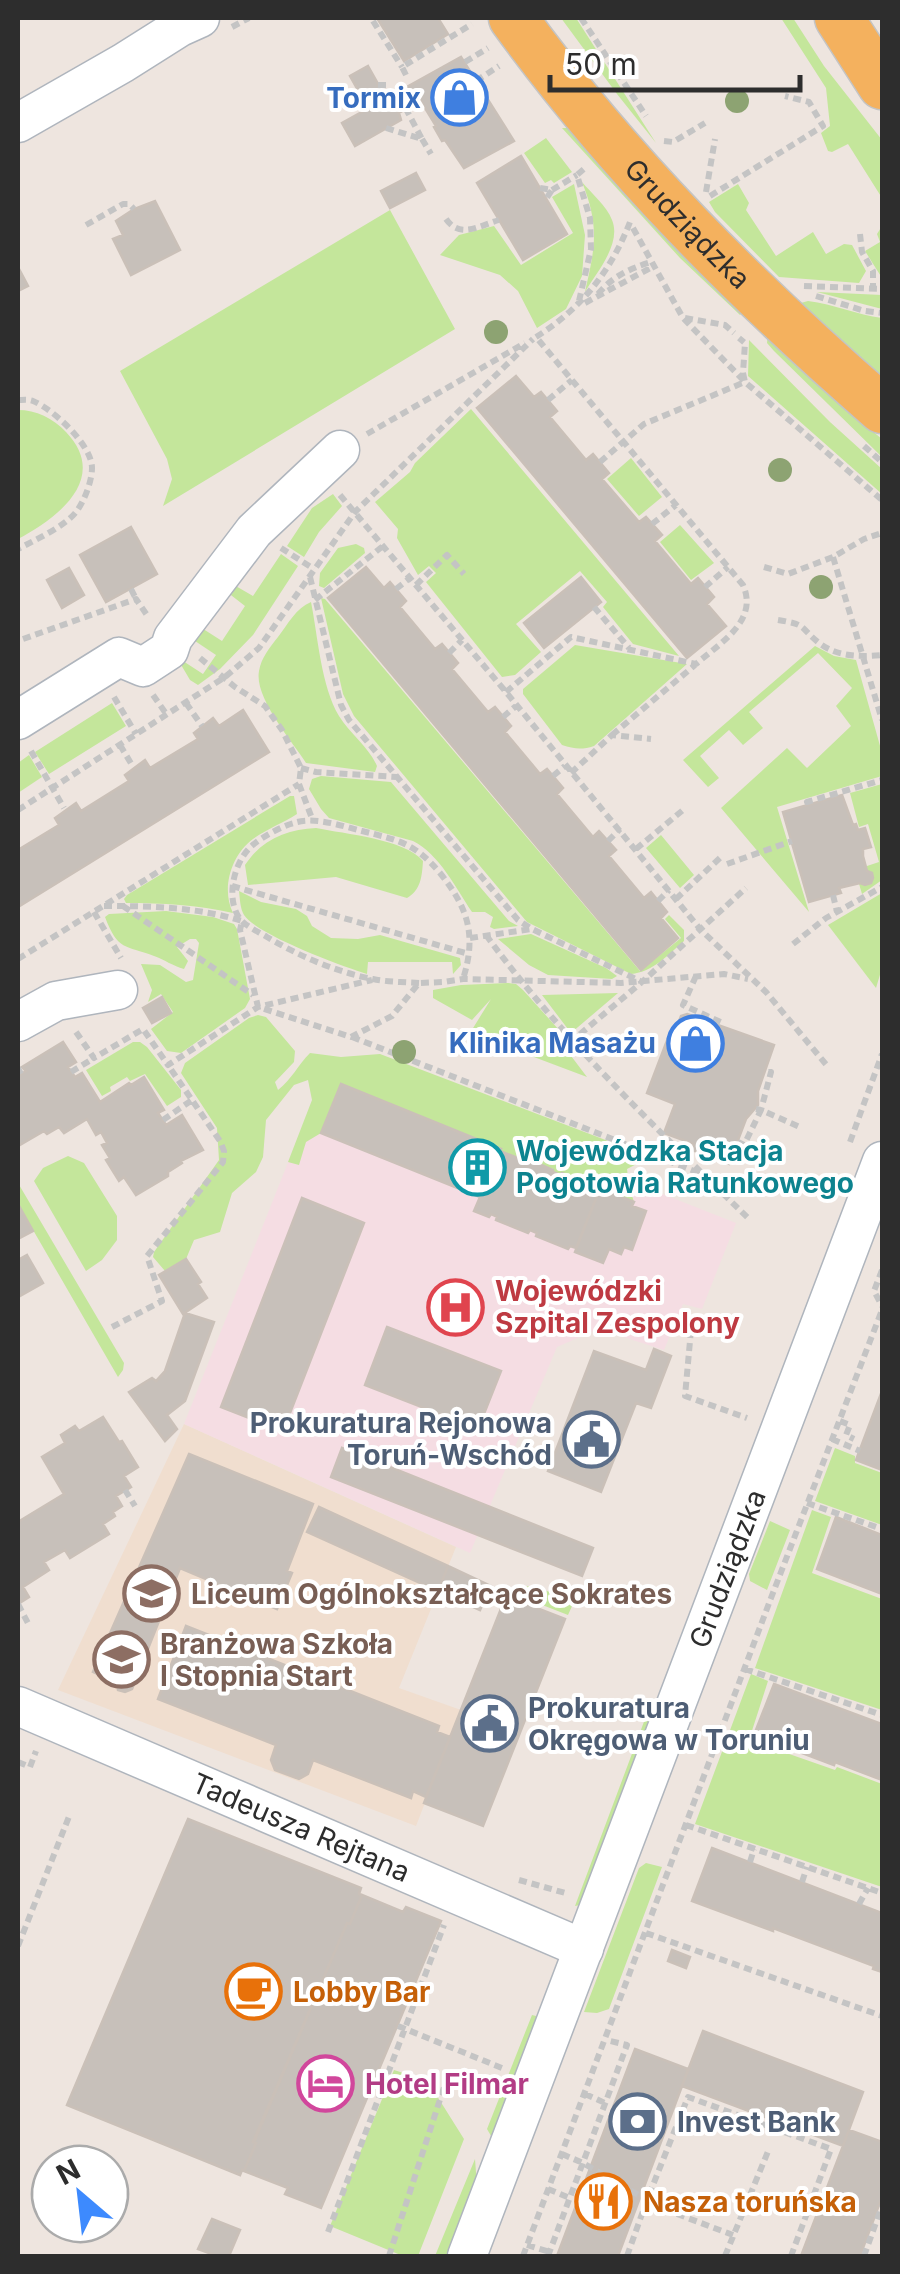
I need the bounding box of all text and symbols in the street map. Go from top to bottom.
scale bar [550,30,800,92]
text: 50 m [565,46,637,82]
shop icon: Tormix [430,68,490,128]
place label: Tormix [326,81,421,115]
street label: Grudziądzka [617,152,757,296]
shop icon: Klinika Masażu [665,1013,725,1073]
place label: Klinika Masażu [449,1026,656,1060]
place label: Wojewódzka Stacja Pogotowia Ratunkowego [516,1134,854,1200]
building icon: Wojewódzka Stacja Pogotowia Ratunkowego [447,1137,507,1197]
place label: Wojewódzki Szpital Zespolony [495,1274,740,1340]
hospital icon: Wojewódzki Szpital Zespolony [426,1277,486,1337]
place label: Prokuratura Rejonowa Toruń-Wschód [250,1406,552,1472]
public building icon: Prokuratura Rejonowa Toruń-Wschód [561,1409,621,1469]
street label: Grudziądzka [682,1485,773,1653]
school or university icon: Liceum Ogólnokształcące Sokrates [122,1564,182,1624]
place label: Liceum Ogólnokształcące Sokrates [191,1577,672,1611]
place label: Branżowa Szkoła I Stopnia Start [160,1627,393,1693]
school or university icon: Branżowa Szkoła I Stopnia Start [91,1630,151,1690]
place label: Prokuratura Okręgowa w Toruniu [528,1691,810,1757]
public building icon: Prokuratura Okręgowa w Toruniu [459,1694,519,1754]
street label: Tadeusza Rejtana [187,1766,415,1889]
cafe icon: Lobby Bar [224,1962,284,2022]
place label: Lobby Bar [293,1975,430,2009]
hotel icon: Hotel Filmar [296,2054,356,2114]
place label: Hotel Filmar [365,2067,529,2101]
bank icon: Invest Bank [608,2092,668,2152]
place label: Invest Bank [677,2105,837,2139]
north arrow [30,2144,130,2244]
text: N [51,2152,86,2192]
restaurant icon: Nasza toruńska [574,2172,634,2232]
place label: Nasza toruńska [643,2185,857,2219]

